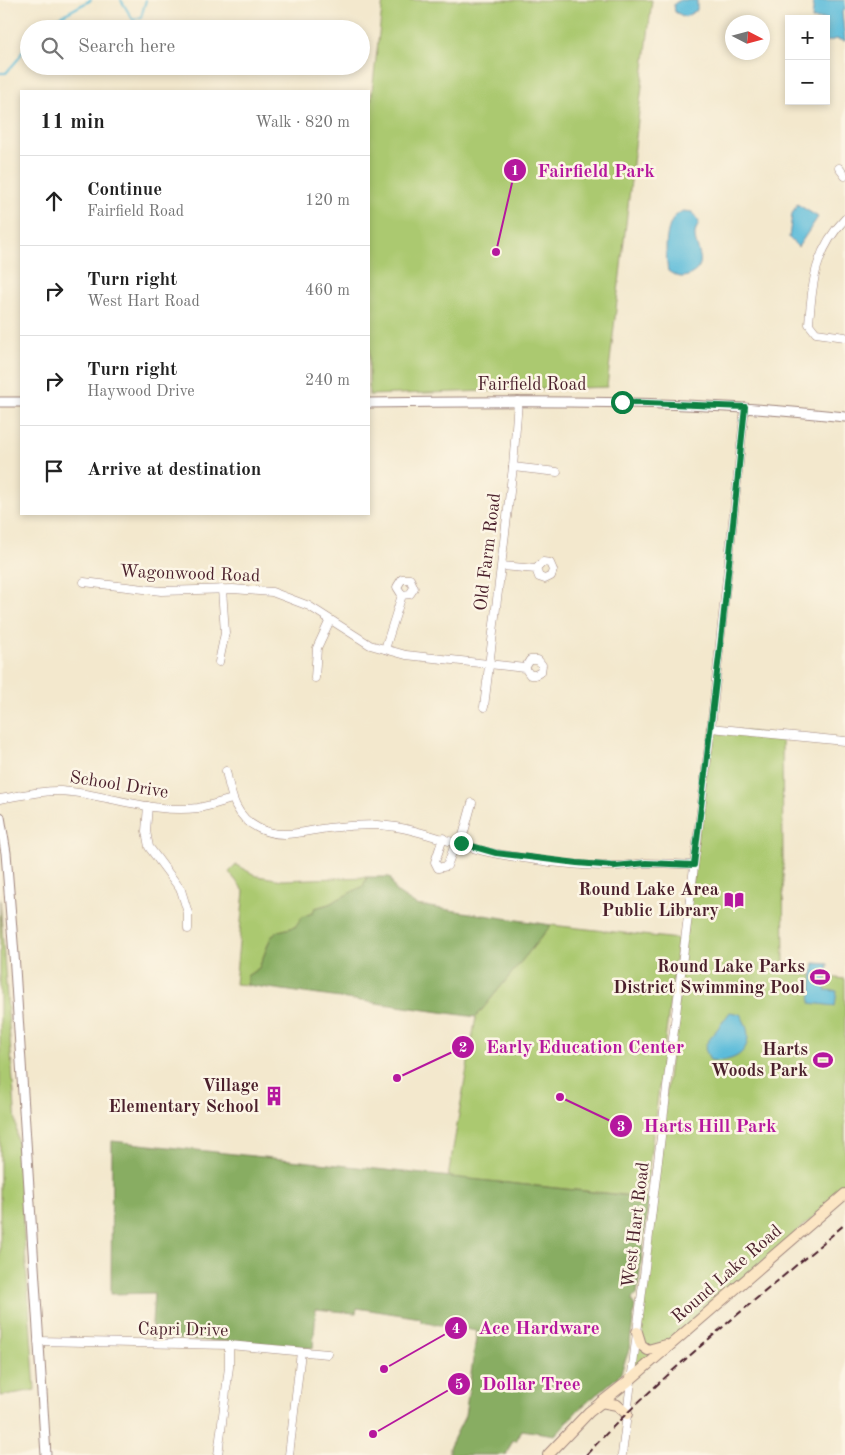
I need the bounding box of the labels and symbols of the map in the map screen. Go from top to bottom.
north arrow [725,15,770,60]
callout: Fairfield Park [502,153,665,187]
text: Fairfield Park [537,163,655,182]
text: 1 [511,164,519,179]
street label: Fairfield Road [477,376,587,394]
route start [611,391,634,414]
street label: Old Farm Road [472,492,504,612]
street label: Wagonwood Road [119,563,261,585]
street label: School Drive [68,768,170,802]
route end [450,832,473,855]
place label: Round Lake Area Public Library [578,881,719,920]
library icon: Round Lake Area Public Library [723,889,745,911]
place label: Round Lake Parks District Swimming Pool [613,958,805,997]
sports icon: Round Lake Parks District Swimming Pool [809,966,831,988]
callout: Early Education Center [451,1030,694,1064]
text: Early Education Center [486,1039,684,1058]
text: 2 [459,1041,467,1056]
place label: Harts Woods Park [711,1041,808,1080]
sports icon: Harts Woods Park [812,1049,834,1071]
place label: Village Elementary School [108,1077,259,1116]
building icon: Village Elementary School [263,1085,285,1107]
callout: Harts Hill Park [609,1109,787,1143]
text: Harts Hill Park [643,1118,777,1137]
text: 3 [617,1120,625,1135]
street label: West Hart Road [619,1161,653,1289]
street label: Round Lake Road [669,1222,785,1326]
callout: Ace Hardware [444,1311,610,1345]
street label: Capri Drive [137,1320,229,1340]
text: Ace Hardware [478,1320,600,1339]
text: 4 [452,1322,460,1337]
callout: Dollar Tree [447,1367,591,1401]
text: Dollar Tree [481,1376,581,1395]
text: 5 [455,1378,463,1393]

